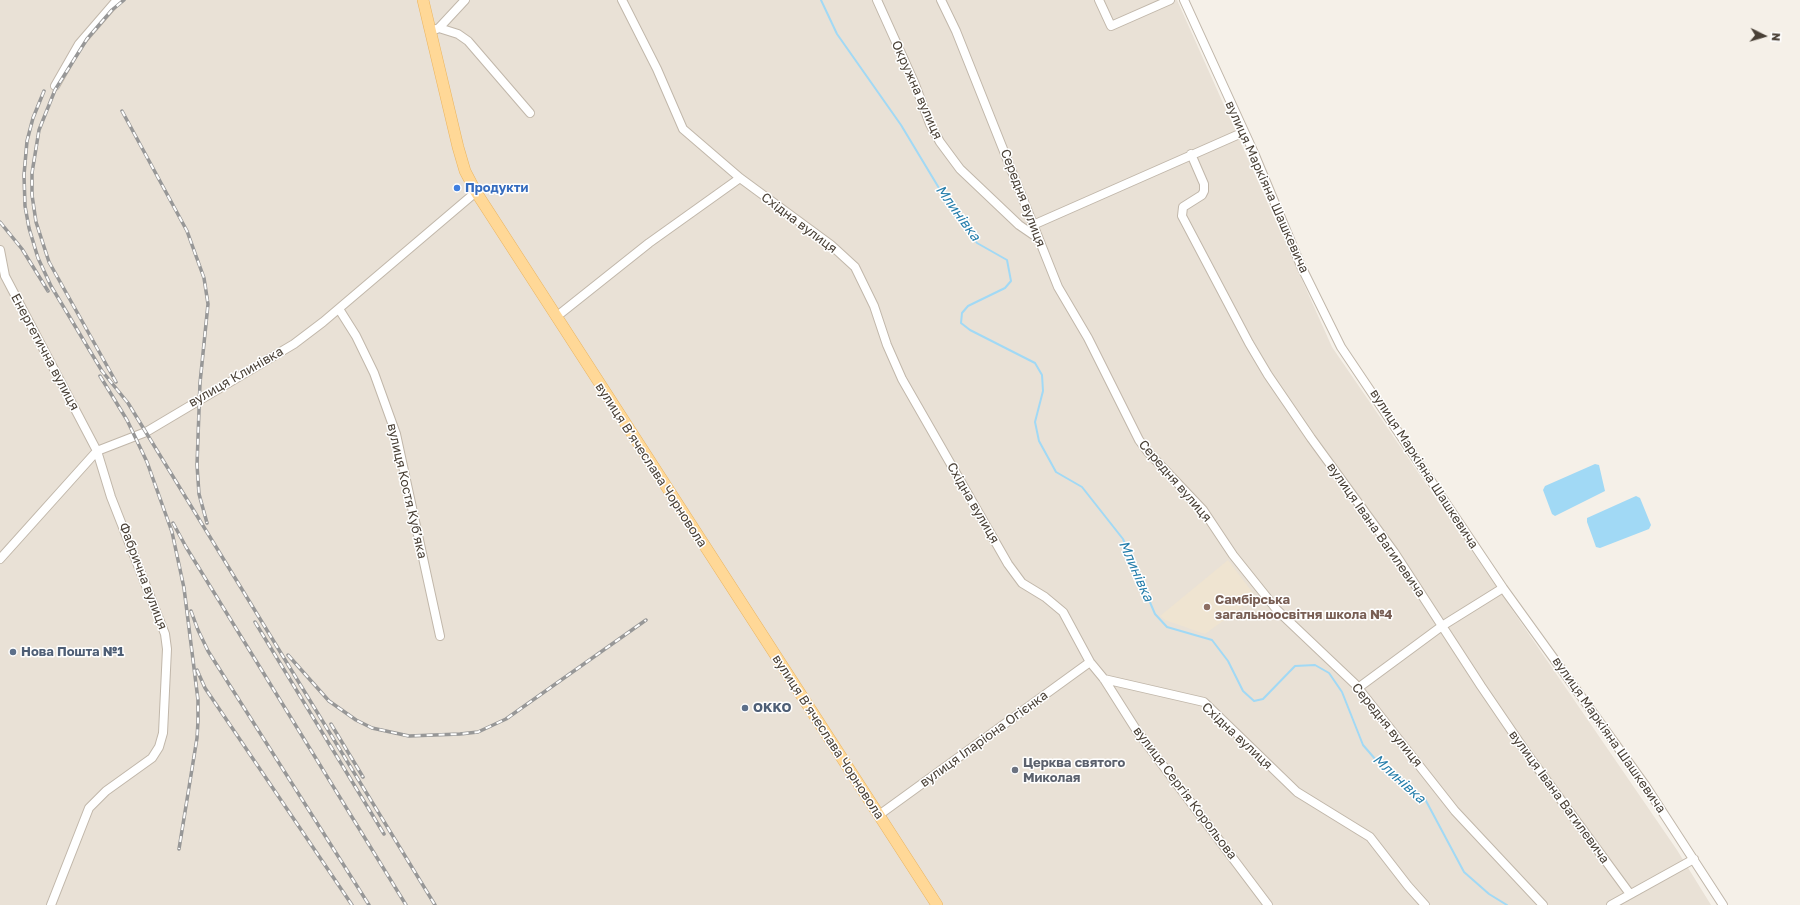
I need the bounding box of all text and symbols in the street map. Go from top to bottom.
north arrow [1744,16,1784,56]
text: N [1770,32,1783,42]
street label: Окружна вулиця [888,38,946,142]
street label: вулиця Маркіяна Шашкевича [1222,98,1312,276]
street label: Середня вулиця [997,147,1049,249]
place label: Продукти [465,180,528,196]
water label: Млинівка [932,182,984,244]
marker: Продукти [452,183,462,193]
street label: Східна вулиця [758,189,840,257]
street label: Енергетична вулиця [8,291,82,413]
street label: вулиця Клинівка [186,344,286,410]
street label: вулиця Вʼячеслава Чорновола [592,380,710,550]
street label: вулиця Маркіяна Шашкевича [1367,386,1481,552]
street label: вулиця Костя Кубʼяка [384,422,430,560]
street label: Середня вулиця [1135,437,1215,525]
street label: Східна вулиця [944,460,1002,546]
street label: вулиця Івана Вагилевича [1324,460,1428,600]
street label: Фабрична вулиця [115,520,171,632]
water label: Млинівка [1115,538,1157,604]
place label: Самбірська загальноосвітня школа №4 [1215,592,1392,623]
marker: Самбірська загальноосвітня школа №4 [1202,602,1212,612]
place label: Нова Пошта №1 [21,644,124,660]
marker: Нова Пошта №1 [8,647,18,657]
street label: вулиця Вʼячеслава Чорновола [769,652,887,822]
street label: вулиця Маркіяна Шашкевича [1549,654,1669,816]
street label: Середня вулиця [1348,680,1426,770]
street label: вулиця Іларіона Огієнка [917,687,1051,791]
street label: Східна вулиця [1198,699,1276,773]
place label: OKKO [753,700,792,716]
marker: OKKO [740,703,750,713]
street label: вулиця Сергія Корольова [1130,723,1240,863]
street label: вулиця Івана Вагилевича [1505,727,1613,867]
water label: Млинівка [1369,751,1429,807]
place label: Церква святого Миколая [1023,755,1125,786]
marker: Церква святого Миколая [1010,765,1020,775]

